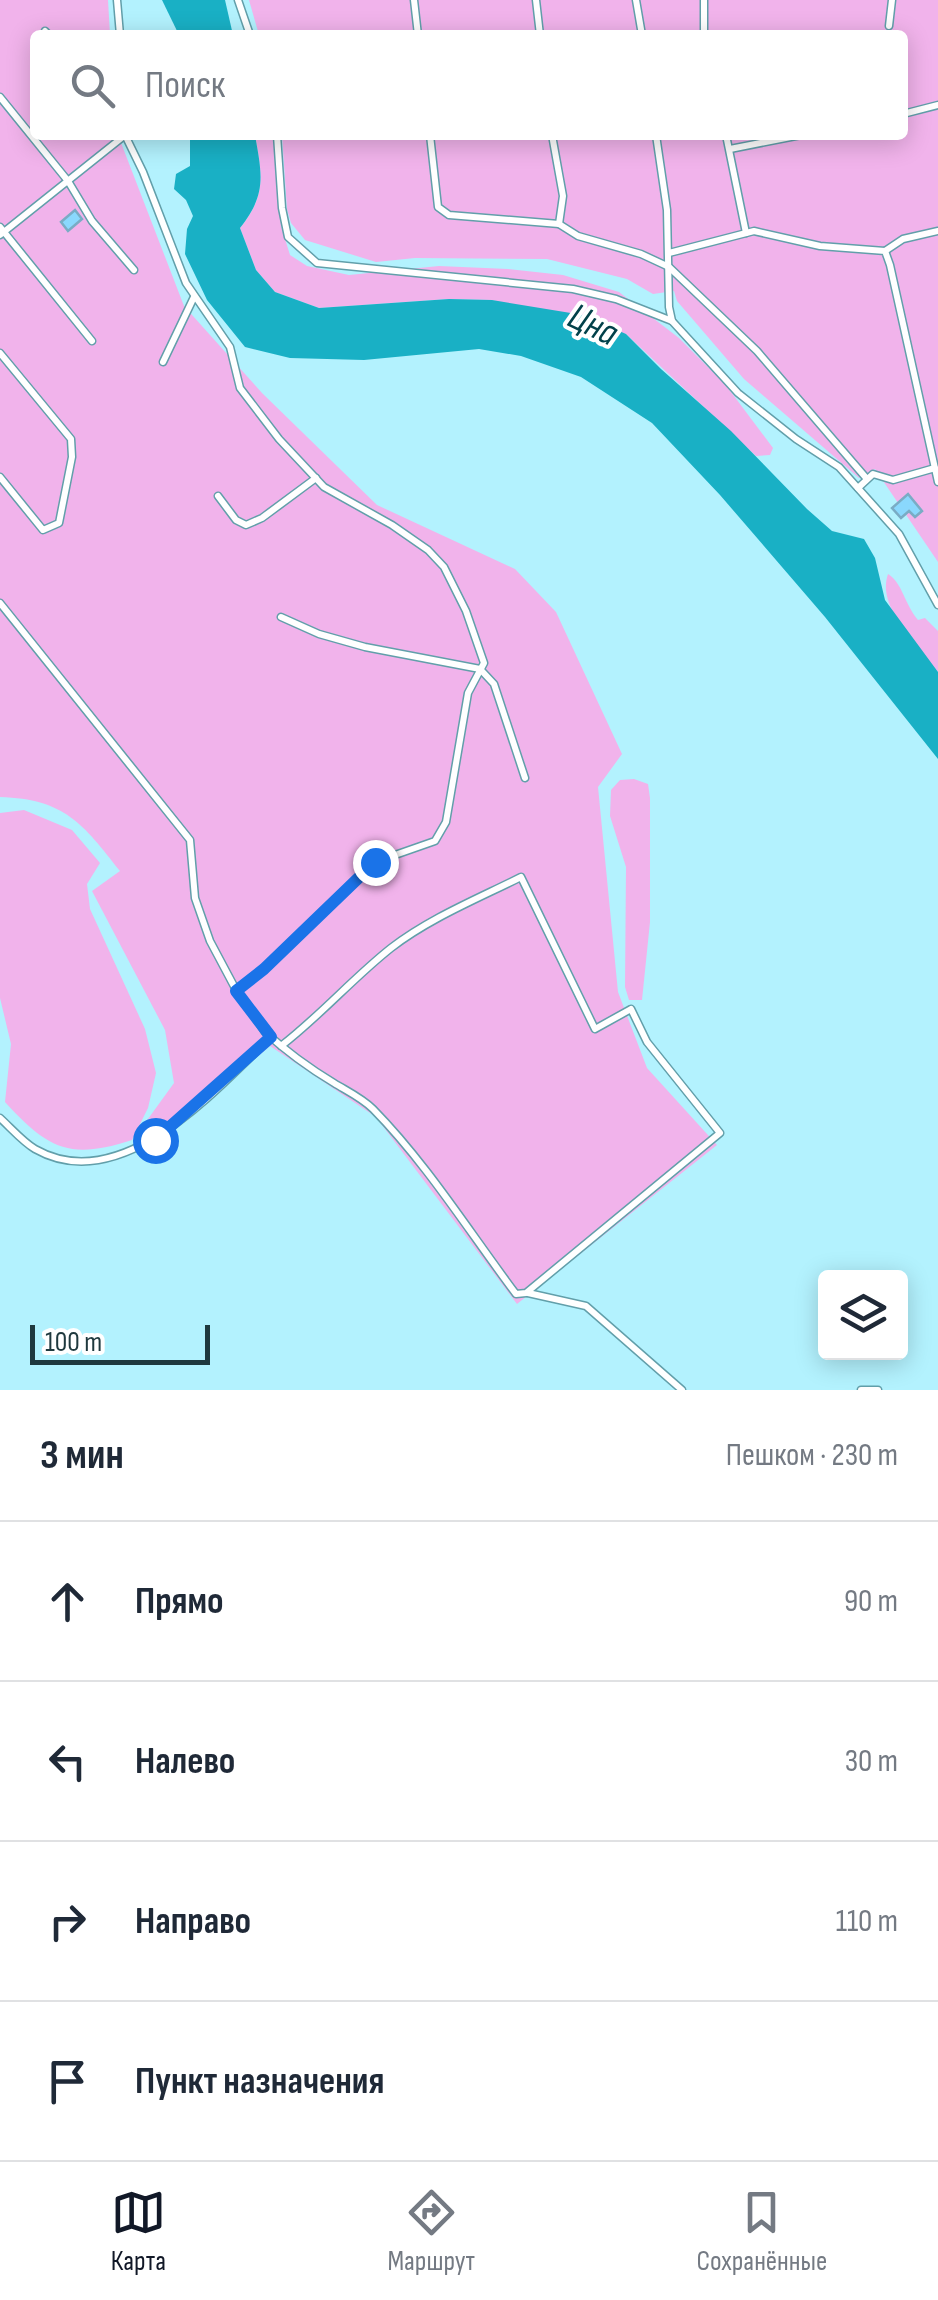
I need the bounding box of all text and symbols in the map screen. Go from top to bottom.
search box [30,30,908,140]
icon: search [65,58,120,113]
text: Поиск [145,63,225,108]
water label: Цна [561,294,625,356]
route end [353,840,399,886]
route start [133,1118,179,1164]
map controls [818,1270,908,1360]
button: layers [818,1270,908,1360]
scale bar [30,1320,210,1364]
text: 100 m [45,1326,102,1359]
text: 3 мин [40,1430,124,1481]
text: Пешком · 230 m [726,1436,898,1475]
icon: ahead [40,1574,95,1629]
text: Прямо [135,1579,224,1624]
text: 90 m [844,1582,898,1621]
icon: left [40,1734,95,1789]
text: Налево [135,1739,235,1784]
text: 30 m [845,1742,898,1781]
icon: right [40,1894,95,1949]
text: Направо [135,1899,251,1944]
text: 110 m [836,1902,898,1941]
icon: arrive [40,2054,95,2109]
text: Пункт назначения [135,2059,384,2104]
tab: Карта [111,2185,166,2278]
tab: Маршрут [387,2185,475,2278]
tab: Сохранённые [697,2185,827,2278]

